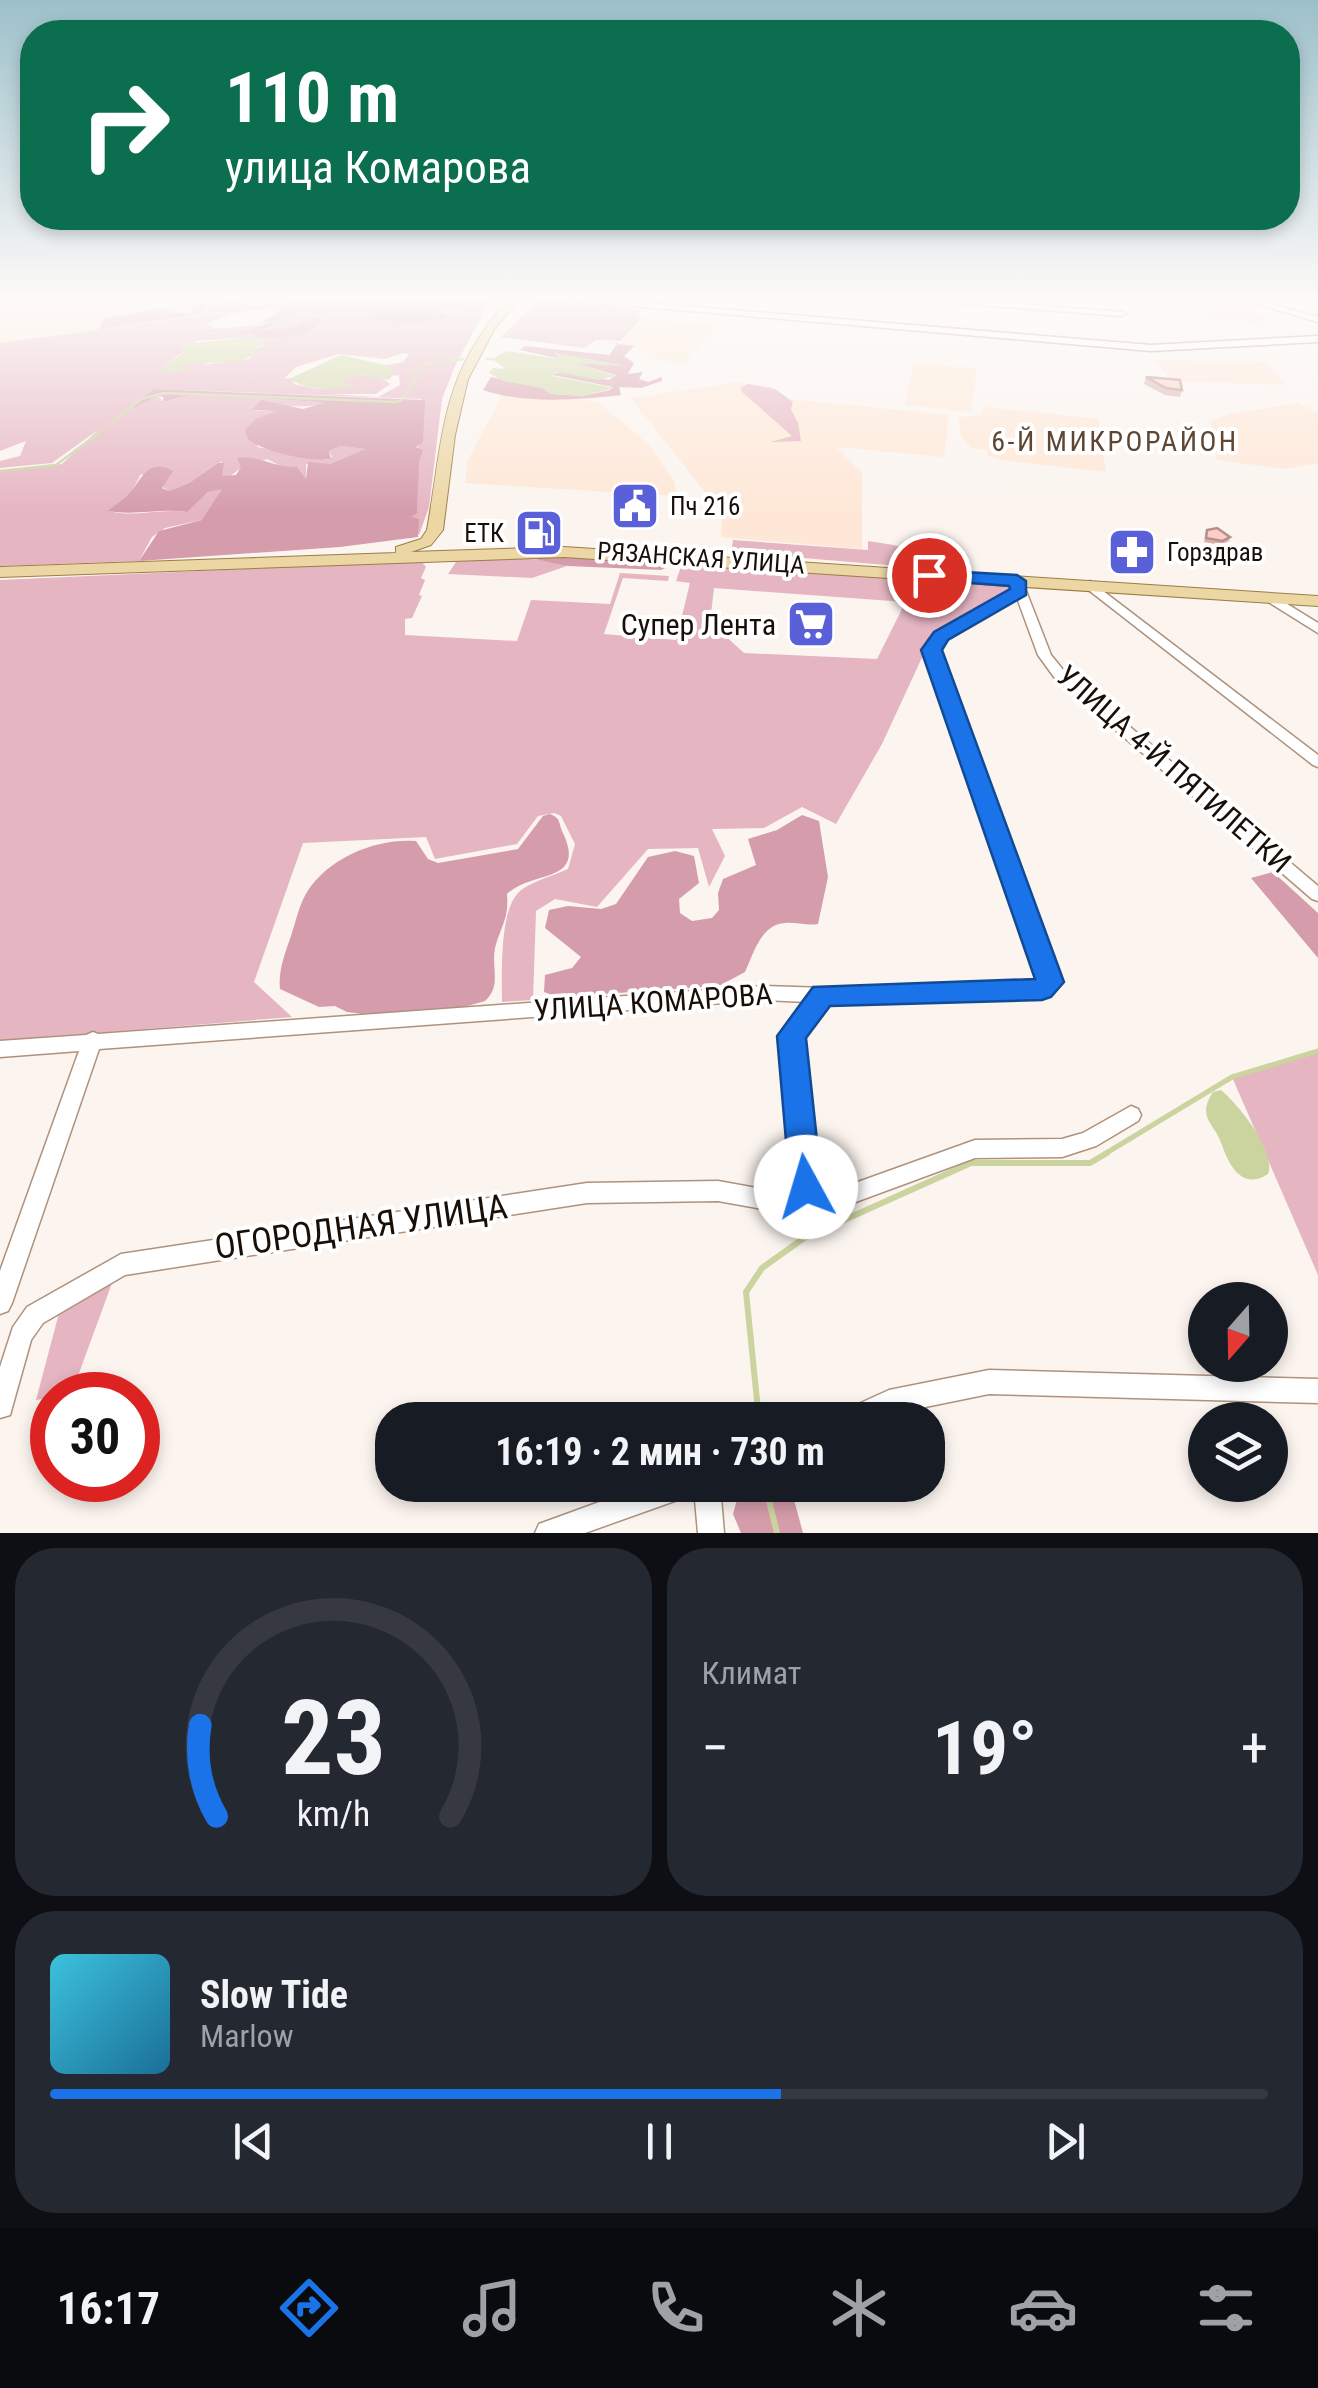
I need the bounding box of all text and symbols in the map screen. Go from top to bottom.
text: 110 m [225,57,399,139]
icon: right [60,60,190,190]
text: улица Комарова [225,141,531,194]
district label: 6-Й МИКРОРАЙОН [991,425,1239,458]
public building icon: Пч 216 [609,480,661,532]
place label: Пч 216 [670,492,740,521]
fuel station icon: ЕТК [513,507,565,559]
place label: ЕТК [464,519,504,548]
pharmacy icon: Горздрав [1106,526,1158,578]
pin [887,533,972,618]
street label: РЯЗАНСКАЯ УЛИЦА [596,536,806,580]
place label: Горздрав [1167,538,1263,567]
icon: arrive [902,548,957,603]
supermarket icon: Супер Лента [785,598,837,650]
place label: Супер Лента [621,607,776,642]
street label: УЛИЦА 4-Й ПЯТИЛЕТКИ [1050,658,1298,880]
street label: УЛИЦА КОМАРОВА [532,976,774,1028]
position arrow [754,1135,858,1239]
street label: ОГОРОДНАЯ УЛИЦА [212,1186,510,1268]
north arrow [1188,1282,1288,1382]
map controls [1188,1282,1288,1502]
speed limit sign: 30 [30,1372,160,1502]
button: layers [1188,1402,1288,1502]
text: 16:19 · 2 мин · 730 m [495,1430,825,1474]
text: Климат [702,1654,801,1692]
text: 23 [281,1678,386,1799]
text: 19° [932,1704,1037,1792]
text: − [702,1716,729,1780]
text: + [1241,1716,1268,1780]
text: km/h [296,1793,370,1835]
text: Slow Tide [200,1973,348,2017]
text: Marlow [200,2017,293,2055]
icon: previous [226,2114,281,2169]
icon: pause [632,2114,687,2169]
icon: next [1038,2114,1093,2169]
icon: directions [274,2273,344,2343]
icon: music [457,2273,527,2343]
icon: phone [641,2273,711,2343]
icon: climate [824,2273,894,2343]
icon: car [1008,2273,1078,2343]
icon: filters [1191,2273,1261,2343]
text: 16:17 [57,2282,160,2335]

